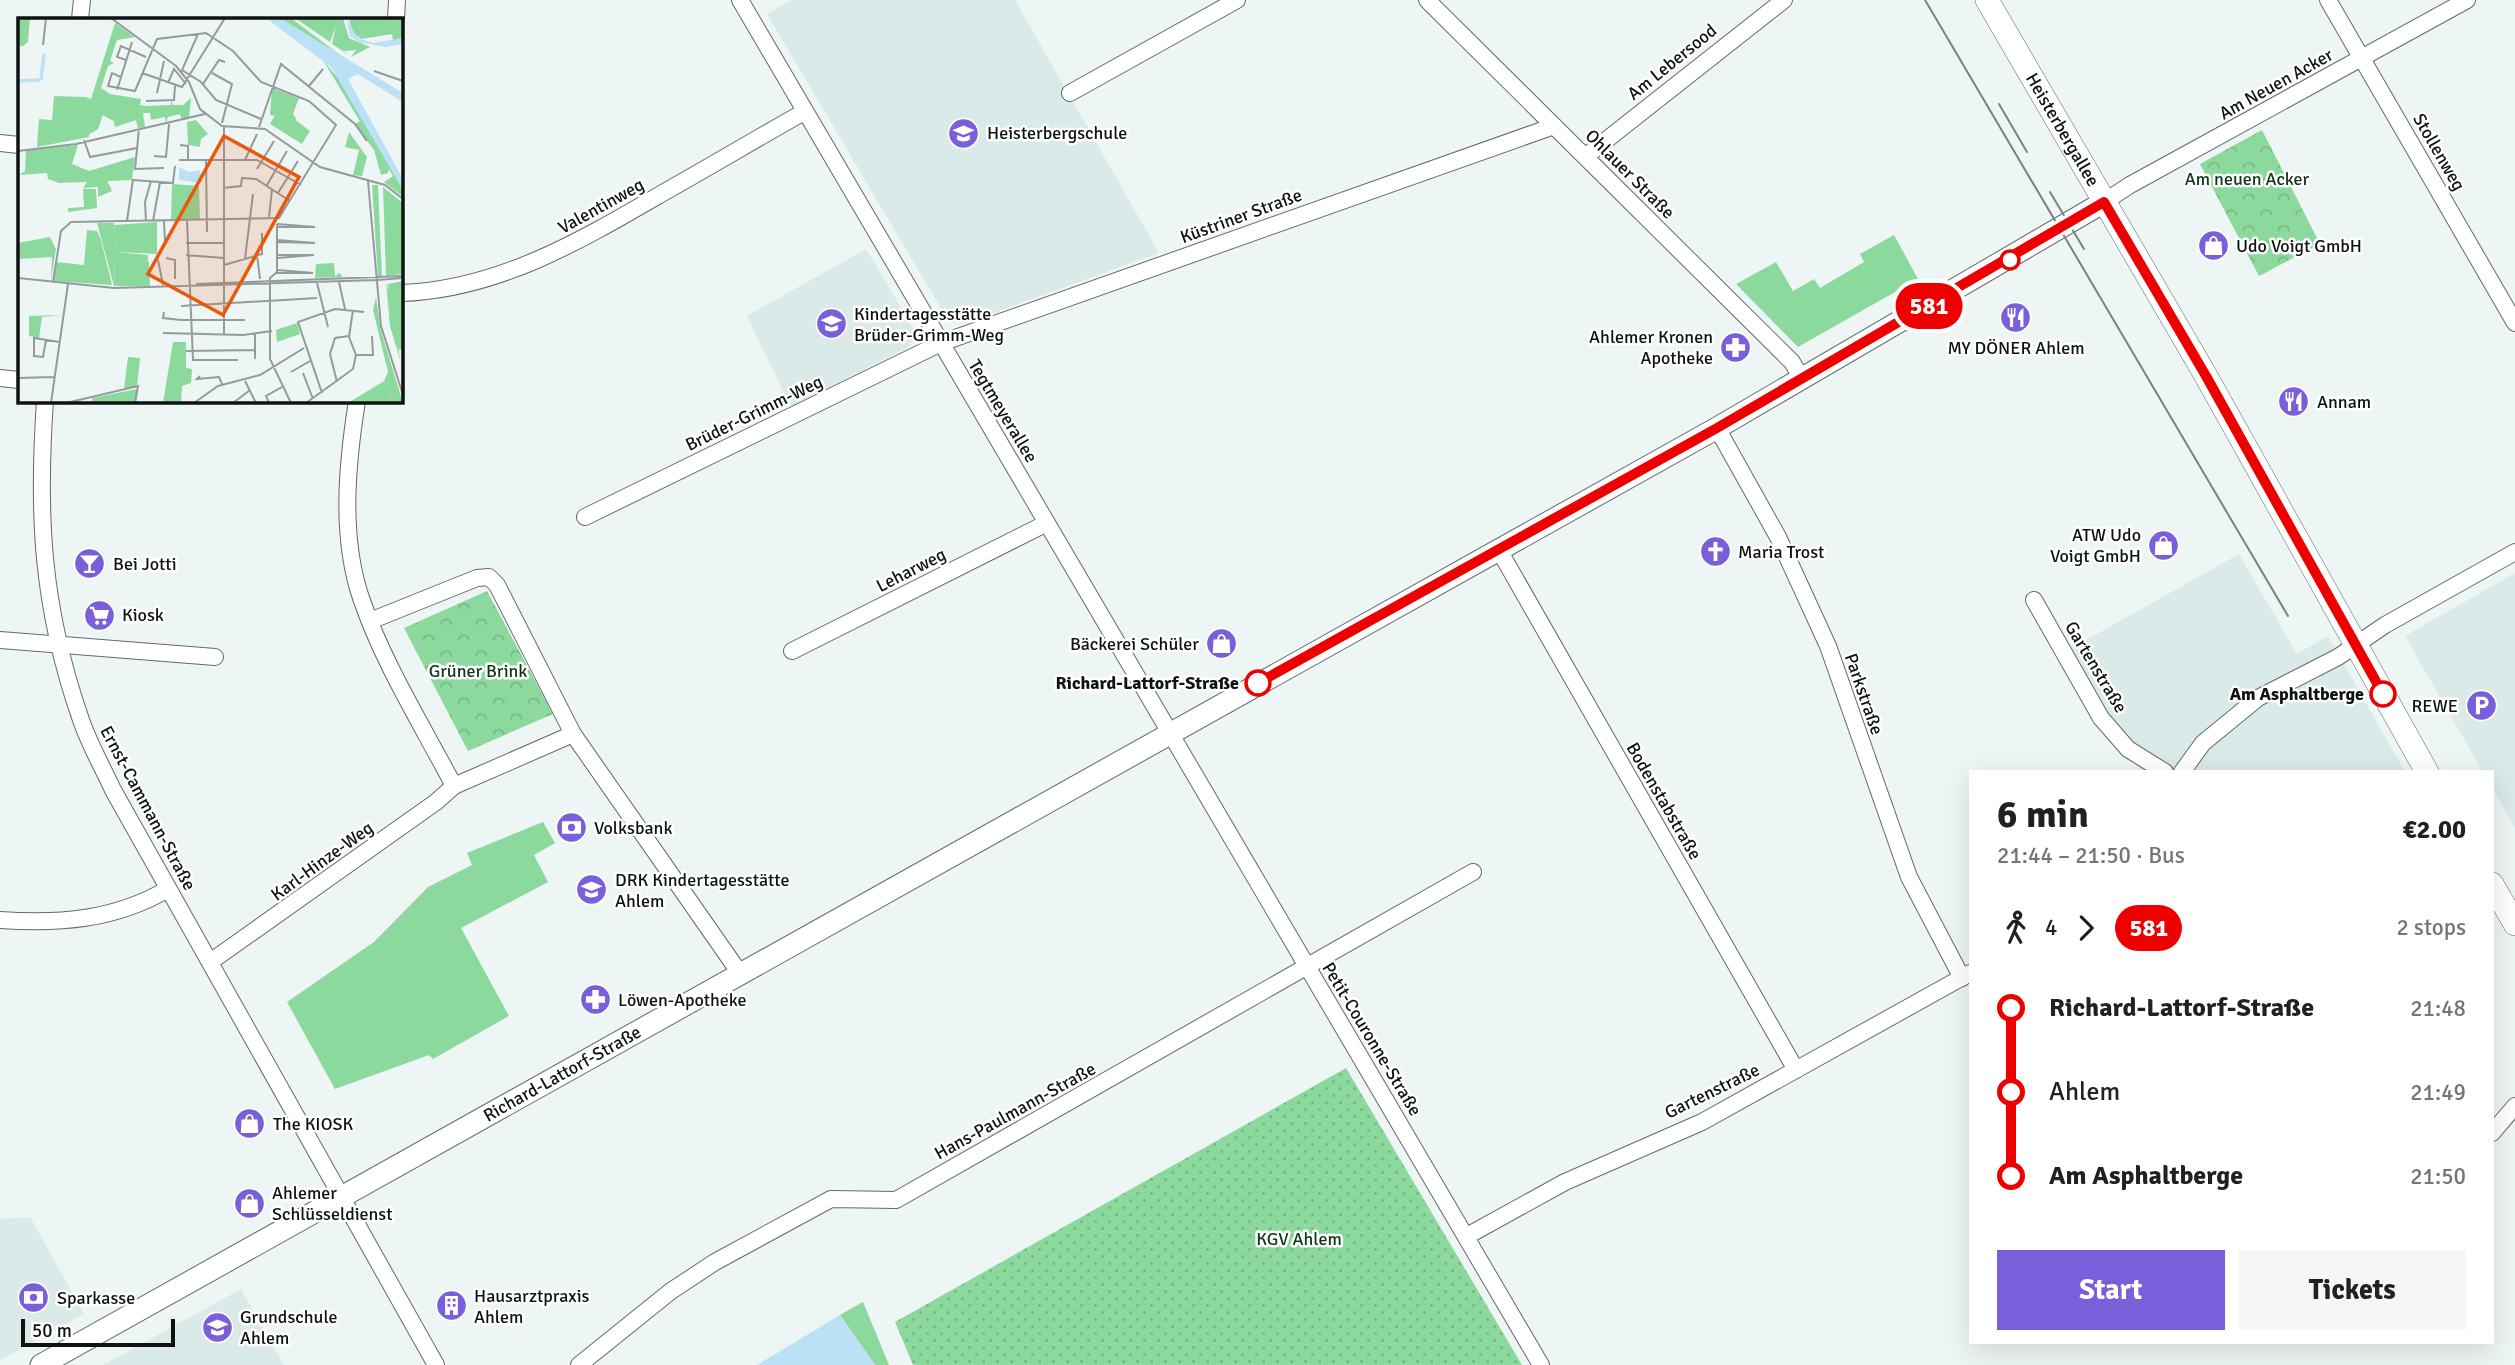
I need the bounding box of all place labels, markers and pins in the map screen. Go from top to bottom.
school or university icon: Heisterbergschule [947,116,981,150]
place label: Heisterbergschule [987,122,1127,144]
shop icon: Udo Voigt GmbH [2196,229,2230,263]
place label: Udo Voigt GmbH [2236,235,2362,257]
unlabelled marker [2000,250,2020,270]
restaurant icon: MY DÖNER Ahlem [1999,301,2033,335]
place label: Kindertagesstätte Brüder-Grimm-Weg [854,303,1004,346]
school or university icon: Kindertagesstätte Brüder-Grimm-Weg [814,307,848,341]
place label: Ahlemer Kronen Apotheke [1589,326,1713,369]
pharmacy icon: Ahlemer Kronen Apotheke [1719,330,1753,364]
place label: MY DÖNER Ahlem [1947,337,2085,359]
restaurant icon: Annam [2277,385,2311,419]
place label: Annam [2317,391,2371,413]
place label: ATW Udo Voigt GmbH [2050,524,2141,567]
shop icon: ATW Udo Voigt GmbH [2147,528,2181,562]
church icon: Maria Trost [1698,535,1732,569]
place label: Maria Trost [1738,541,1824,563]
bar icon: Bei Jotti [73,547,107,581]
place label: Bei Jotti [113,553,177,575]
supermarket icon: Kiosk [82,598,116,632]
place label: Kiosk [122,604,164,626]
shop icon: Bäckerei Schüler [1205,627,1239,661]
place label: Bäckerei Schüler [1070,633,1199,655]
marker: Richard-Lattorf-Straße [1245,670,1271,696]
place label: Richard-Lattorf-Straße [1056,672,1239,694]
marker: Am Asphaltberge [2370,681,2396,707]
place label: Am Asphaltberge [2230,683,2364,705]
parking icon: REWE [2464,689,2498,723]
place label: REWE [2412,695,2458,717]
bank icon: Volksbank [554,811,588,845]
place label: Volksbank [594,817,672,839]
place label: DRK Kindertagesstätte Ahlem [615,869,789,912]
school or university icon: DRK Kindertagesstätte Ahlem [575,873,609,907]
pharmacy icon: Löwen-Apotheke [578,983,612,1017]
place label: Löwen-Apotheke [618,989,747,1011]
shop icon: The KIOSK [233,1107,267,1141]
place label: The KIOSK [273,1113,353,1135]
place label: Ahlemer Schlüsseldienst [272,1182,393,1225]
shop icon: Ahlemer Schlüsseldienst [232,1186,266,1220]
bank icon: Sparkasse [17,1281,51,1315]
place label: Hausarztpraxis Ahlem [474,1285,590,1328]
place label: Sparkasse [57,1287,135,1309]
building icon: Hausarztpraxis Ahlem [434,1289,468,1323]
place label: Grundschule Ahlem [240,1306,338,1349]
school or university icon: Grundschule Ahlem [200,1310,234,1344]

